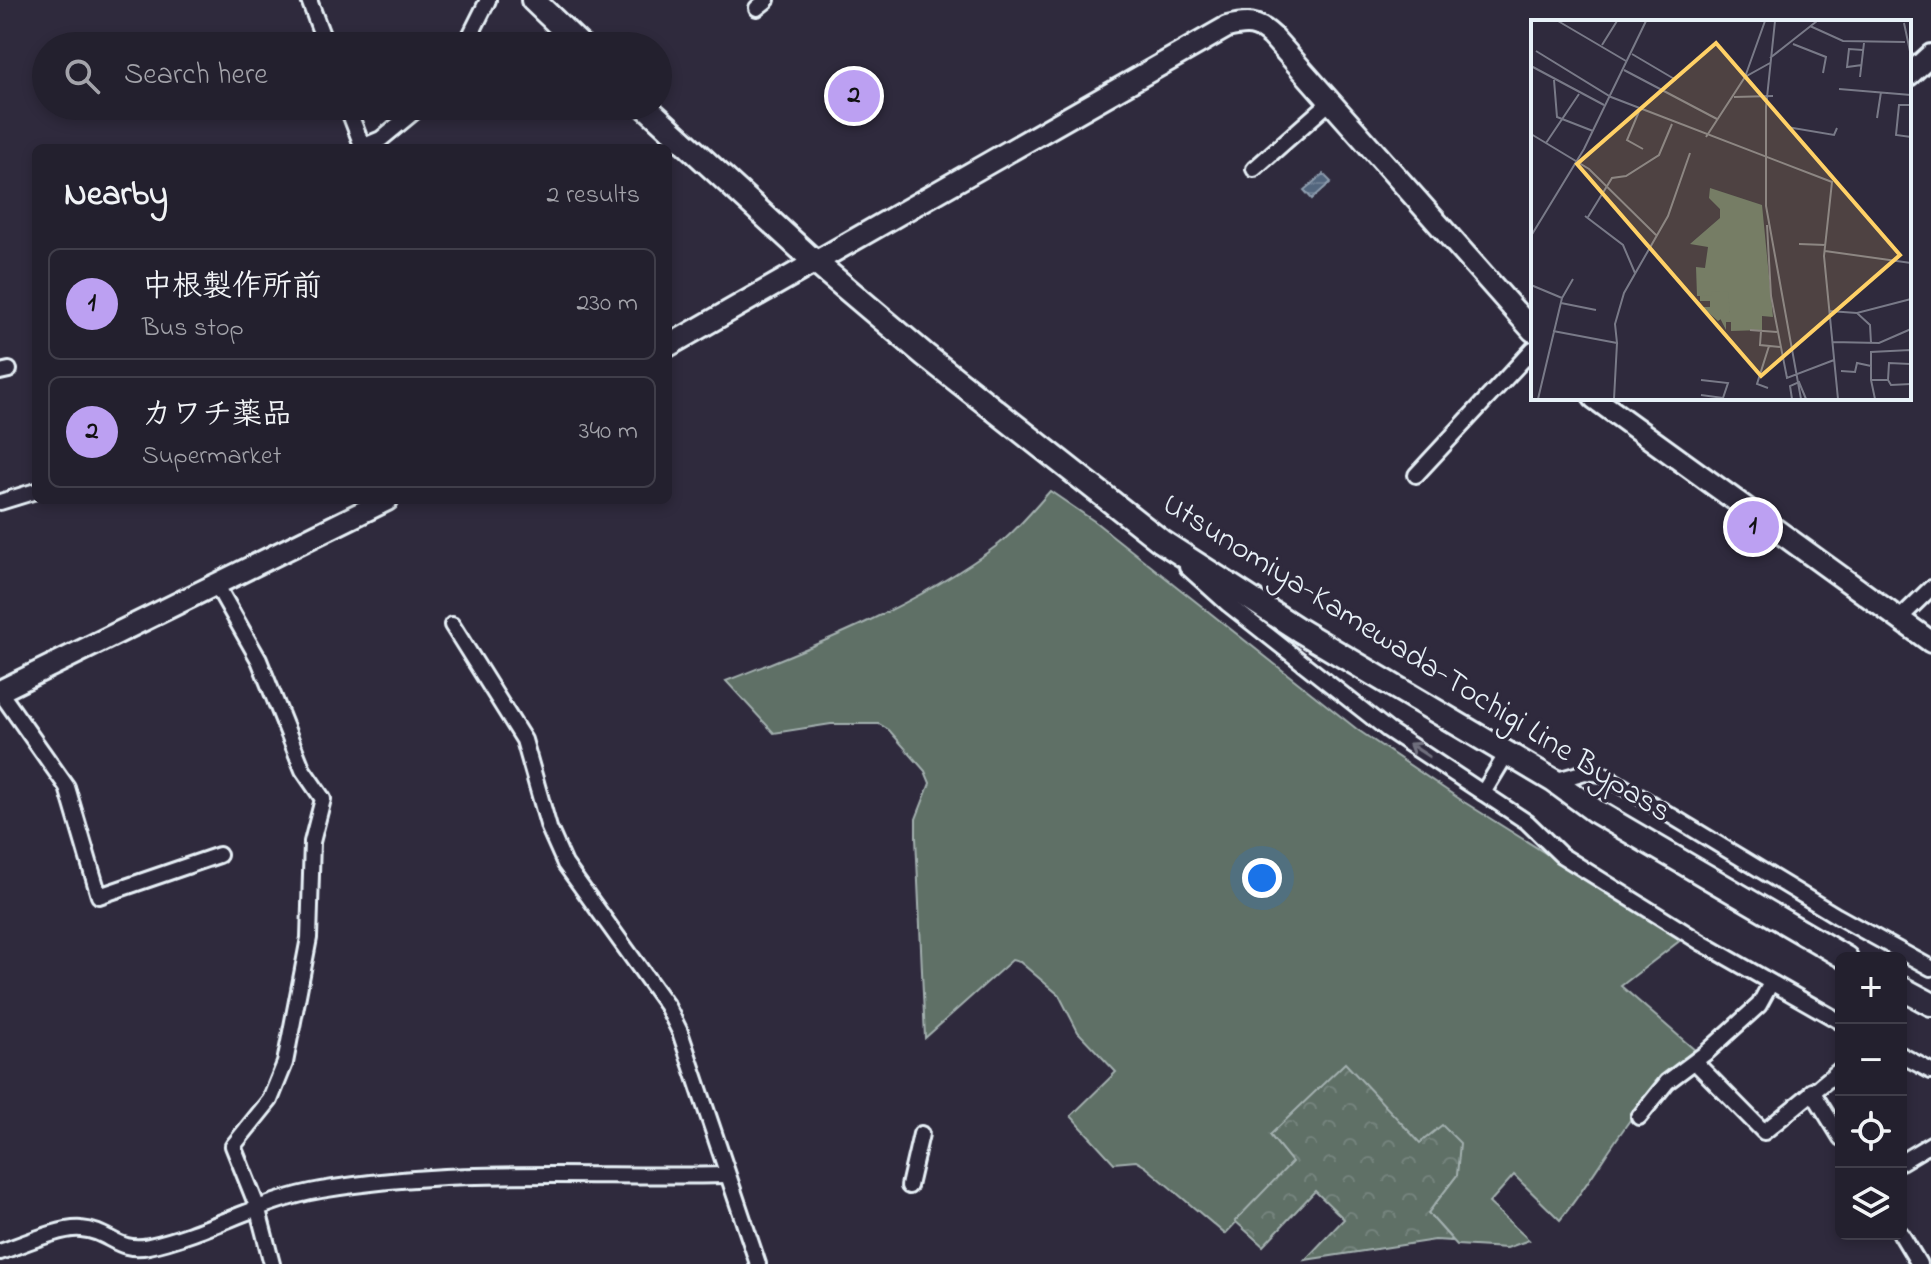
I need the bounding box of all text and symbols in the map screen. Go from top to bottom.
inset map [1531,20,1911,400]
search box [32,32,672,120]
icon: search [60,54,104,98]
text: Search here [124,54,268,98]
pin: 2 [828,66,880,126]
text: Nearby [64,171,168,221]
text: 2 results [547,177,640,215]
text: 中根製作所前 [142,266,322,310]
text: 1 [88,285,96,323]
text: 230 m [576,285,638,323]
text: Bus stop [142,310,244,348]
text: カワチ薬品 [142,394,292,438]
text: 2 [86,413,98,451]
text: 340 m [579,413,638,451]
text: Supermarket [142,438,281,476]
street label: Utsunomiya-Kamewada-Tochigi Line Bypass [1152,482,1680,836]
pin: 1 [1727,497,1779,557]
one-way arrow [1408,741,1430,758]
your location [1242,858,1282,898]
map controls [1835,952,1907,1240]
button: + [1835,952,1907,1024]
button: − [1835,1024,1907,1096]
button: locate [1835,1096,1907,1168]
button: layers [1835,1168,1907,1240]

